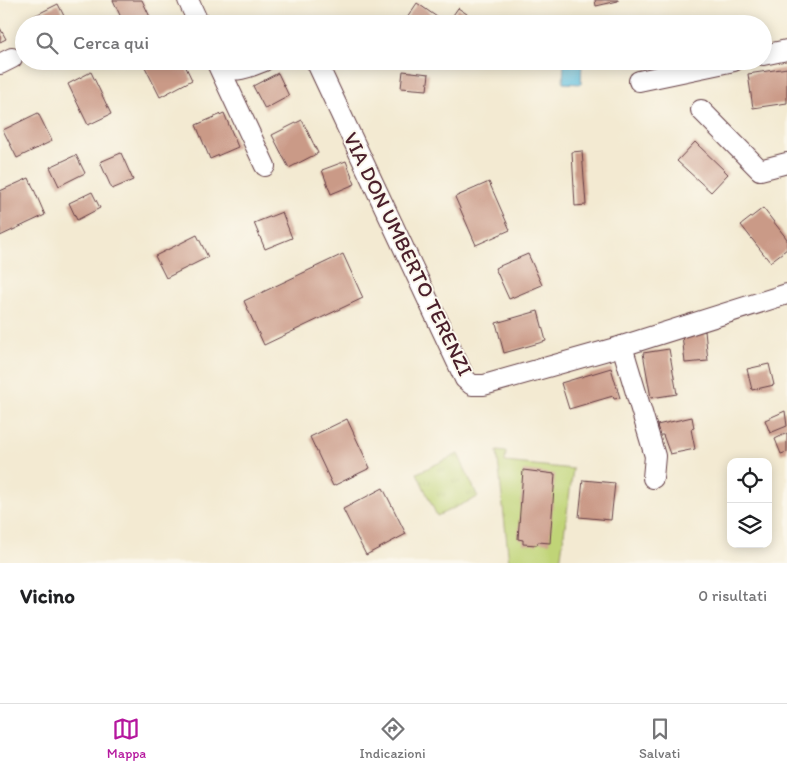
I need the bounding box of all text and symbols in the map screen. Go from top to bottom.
search box [15,15,772,70]
icon: search [33,29,61,57]
text: Cerca qui [73,31,149,54]
street label: VIA DON UMBERTO TERENZI [339,128,478,380]
map controls [727,458,772,548]
button: locate [727,458,772,503]
button: layers [727,503,772,548]
text: Vicino [20,583,75,608]
text: 0 risultati [698,586,767,605]
tab: Mappa [107,715,146,762]
tab: Indicazioni [360,715,426,762]
tab: Salvati [639,715,680,762]

